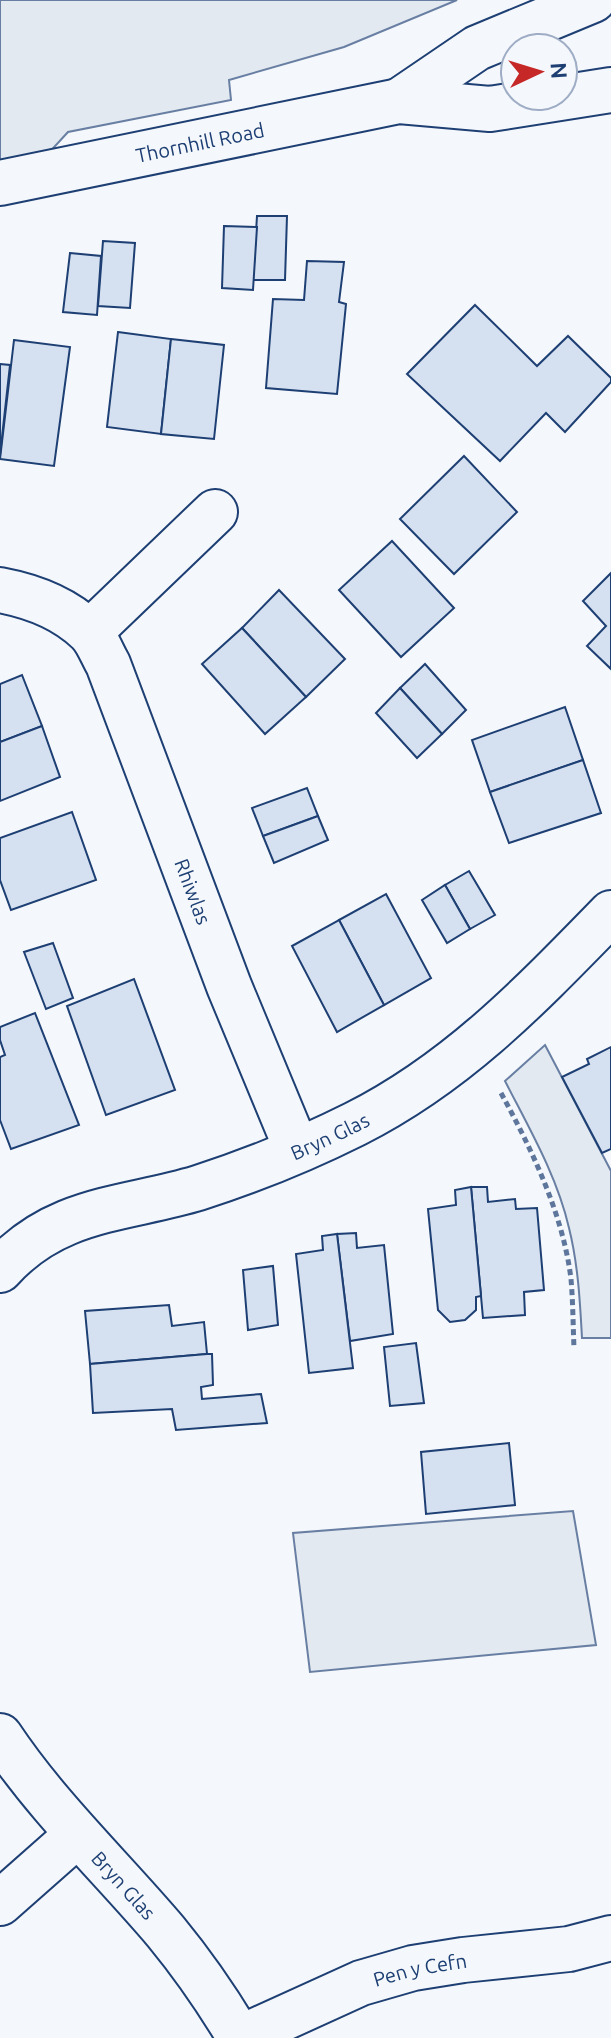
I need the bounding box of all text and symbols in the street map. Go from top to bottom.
north arrow [499,32,579,112]
text: N [546,62,572,80]
street label: Thornhill Road [133,118,266,166]
street label: Rhiwlas [171,855,216,927]
street label: Bryn Glas [287,1107,373,1164]
street label: Bryn Glas [87,1846,161,1924]
street label: Pen y Cefn [370,1948,468,1990]

